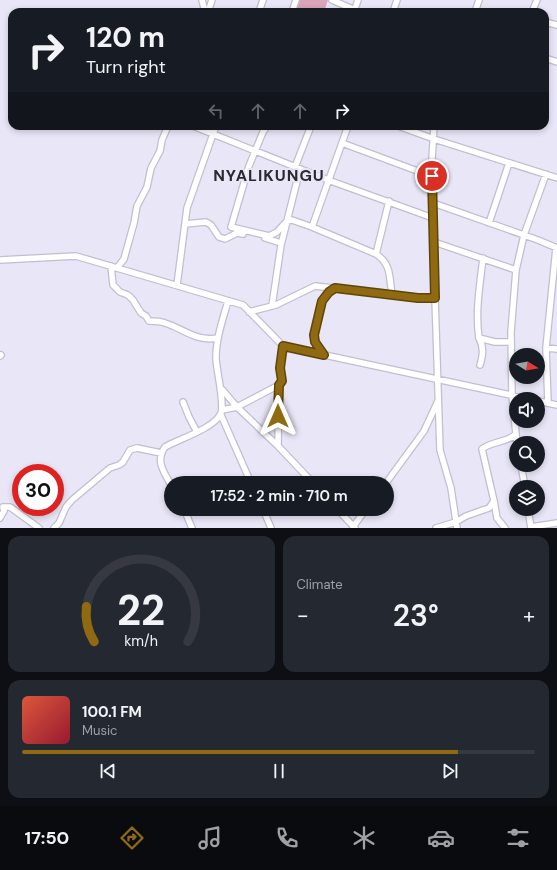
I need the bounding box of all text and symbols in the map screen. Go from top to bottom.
text: 120 m [86,19,165,56]
icon: right [20,24,72,76]
text: Turn right [86,55,166,79]
icon: left [205,100,227,122]
icon: ahead [247,100,269,122]
icon: ahead [289,100,311,122]
icon: right [331,100,353,122]
pin [415,159,449,193]
district label: NYALIKUNGU [213,165,325,186]
icon: arrive [421,165,443,187]
north arrow [509,348,545,384]
map controls [509,348,545,516]
button: sound [509,392,545,428]
position arrow [257,395,299,437]
button: search [509,436,545,472]
speed limit sign: 30 [12,464,64,516]
button: layers [509,480,545,516]
text: 17:52 · 2 min · 710 m [210,486,348,506]
text: Climate [297,576,343,593]
text: 22 [117,584,165,638]
text: 23° [393,596,439,635]
text: − [297,601,309,630]
text: + [523,601,535,630]
text: km/h [124,632,158,650]
text: 100.1 FM [82,702,142,722]
text: Music [82,722,117,739]
icon: previous [97,760,119,782]
icon: pause [268,760,290,782]
icon: next [439,760,461,782]
icon: directions [118,824,146,852]
icon: music [196,824,224,852]
icon: phone [273,824,301,852]
icon: climate [350,824,378,852]
icon: car [427,824,455,852]
icon: filters [504,824,532,852]
text: 17:50 [25,826,69,850]

